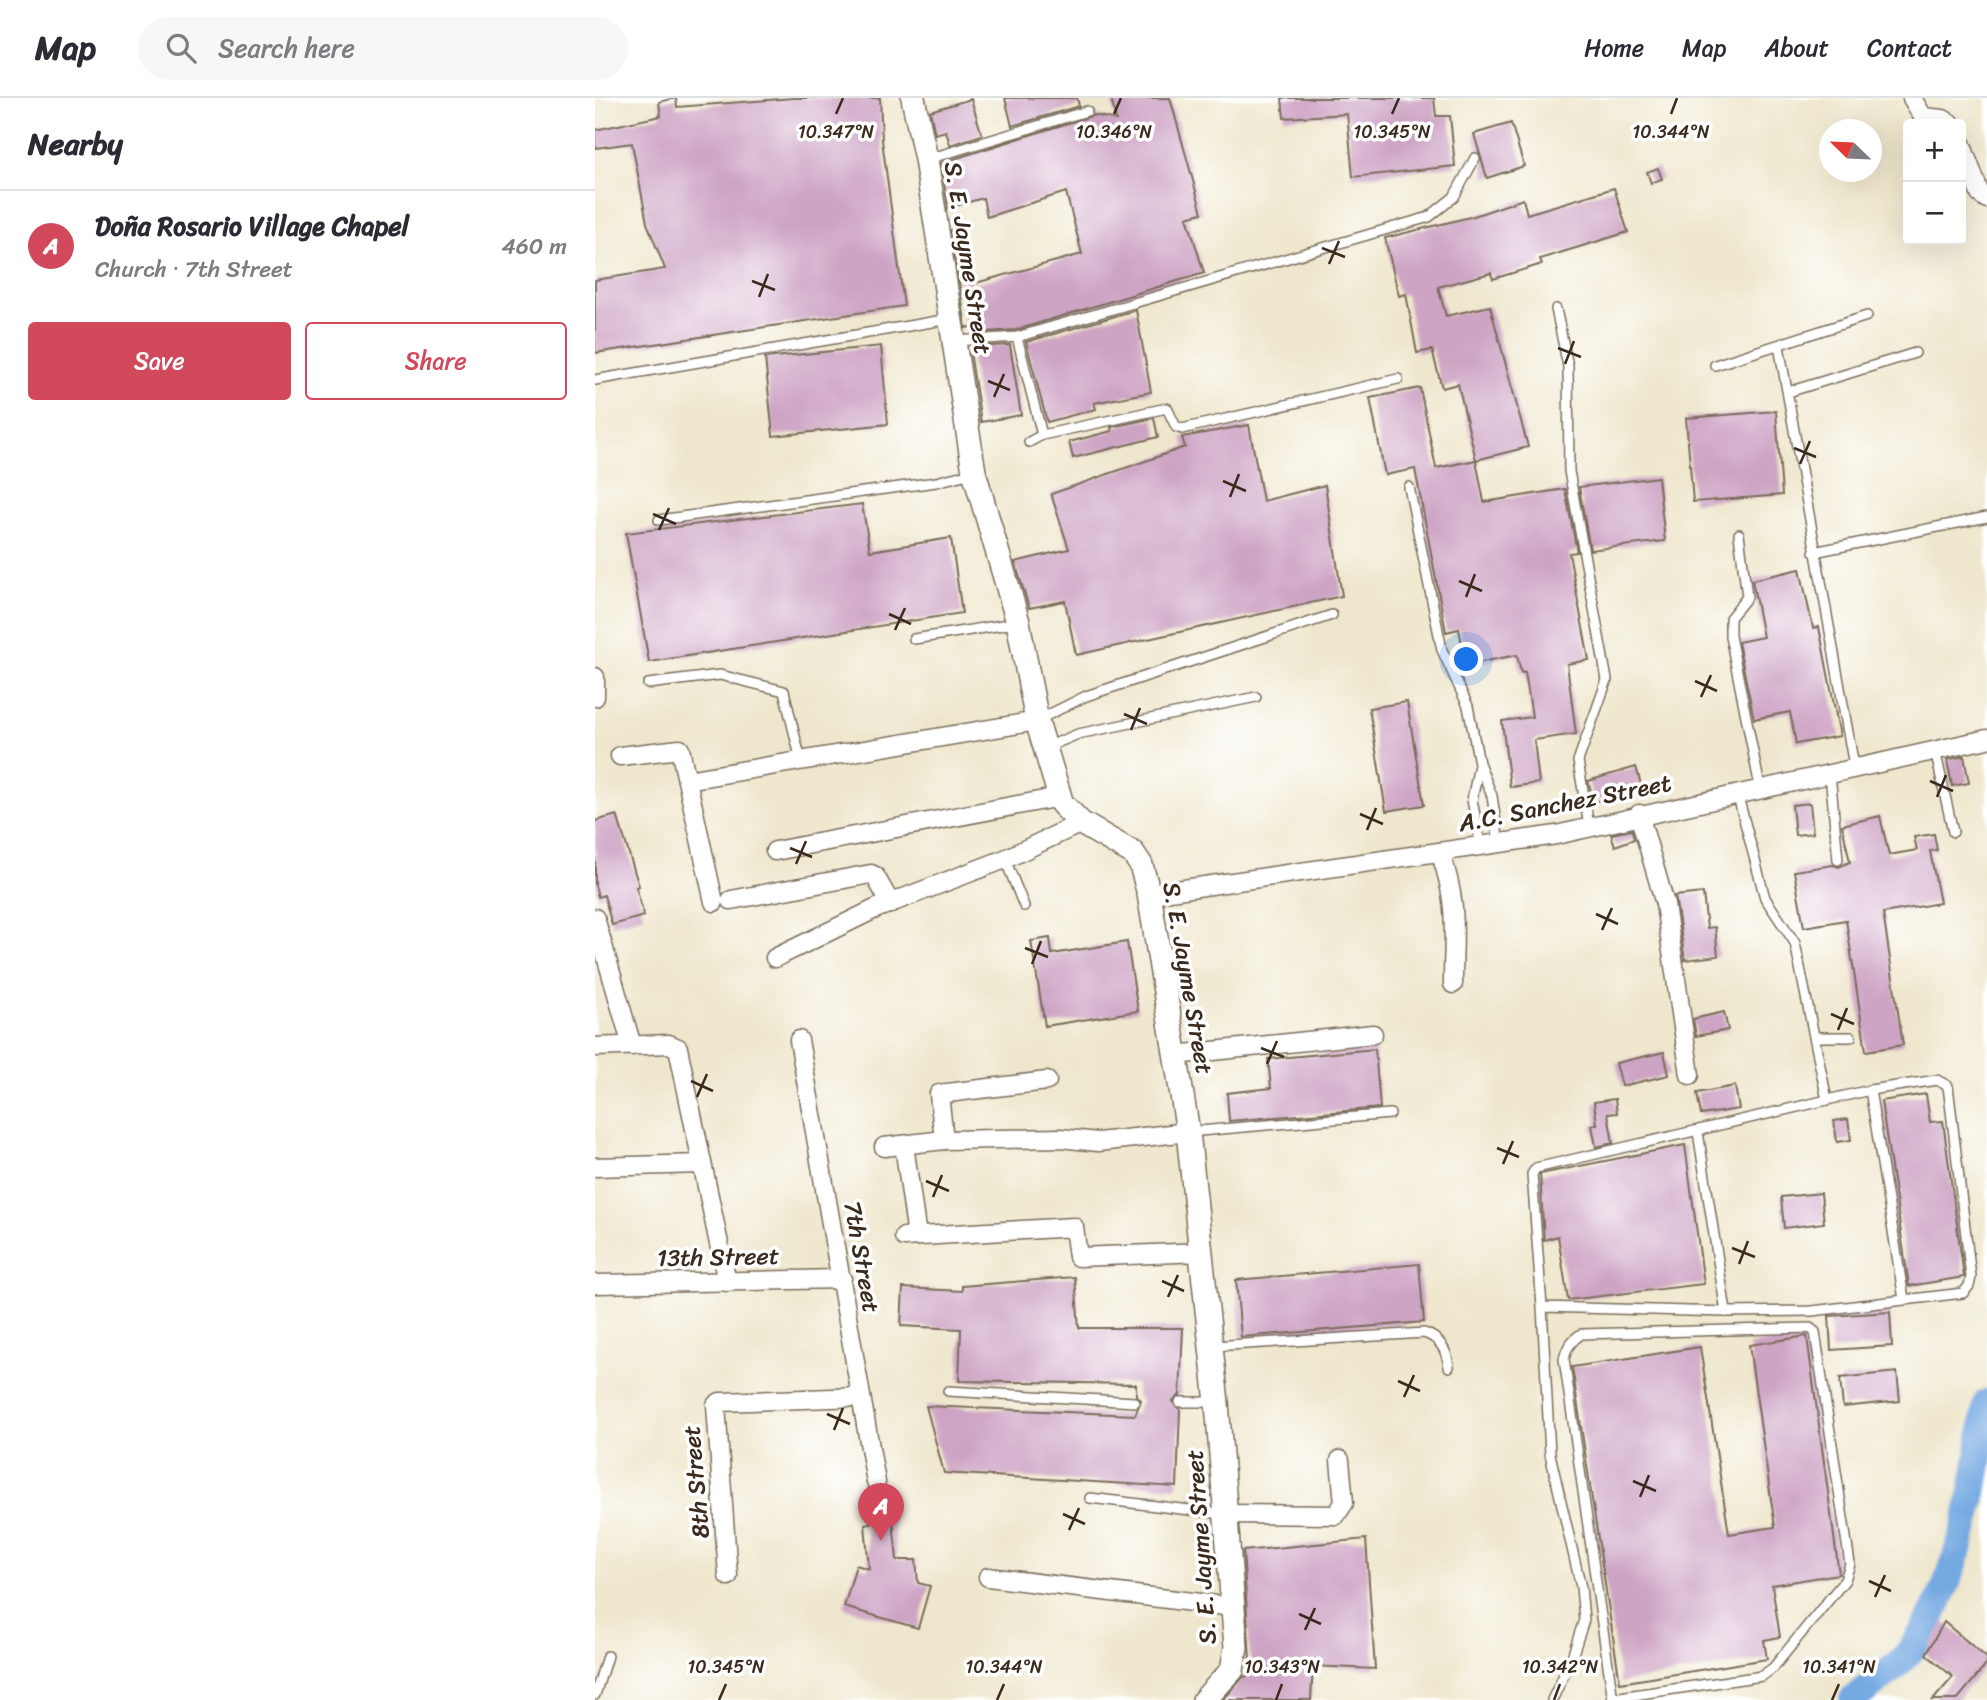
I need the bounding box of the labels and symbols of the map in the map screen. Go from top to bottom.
text: 10.347°N [798,116,875,148]
text: 10.346°N [1076,116,1153,148]
text: 10.345°N [1354,116,1431,148]
text: 10.344°N [1632,116,1710,148]
north arrow [1819,119,1882,182]
street label: S. E. Jayme Street [932,158,1004,358]
your location [1449,642,1483,676]
street label: A.C. Sanchez Street [1454,762,1675,844]
street label: S. E. Jayme Street [1150,878,1226,1078]
street label: 7th Street [832,1198,892,1316]
street label: 13th Street [656,1235,780,1279]
street label: 8th Street [670,1424,722,1540]
street label: S. E. Jayme Street [1173,1448,1229,1646]
pin: A [858,1483,904,1541]
text: 10.345°N [688,1651,765,1683]
text: 10.344°N [965,1651,1043,1683]
text: 10.343°N [1244,1651,1320,1683]
text: 10.342°N [1522,1651,1599,1683]
text: 10.341°N [1802,1651,1876,1683]

